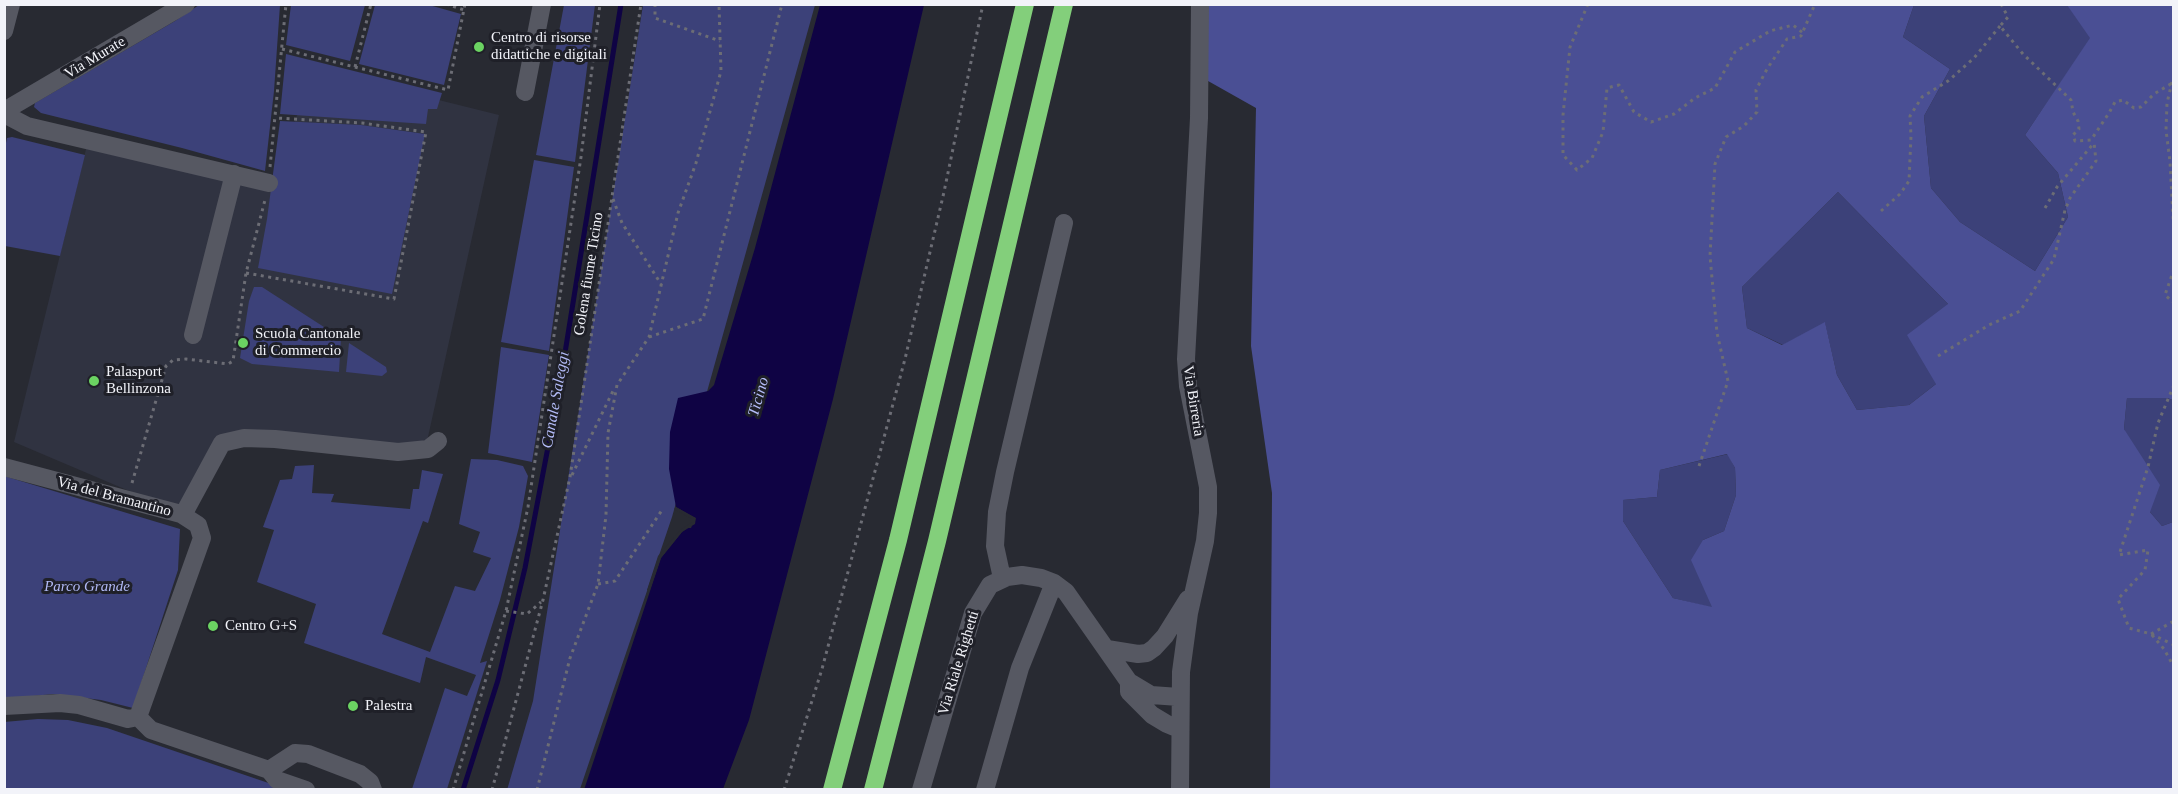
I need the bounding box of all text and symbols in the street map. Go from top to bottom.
place label: Centro di risorse didattiche e digitali [491,29,607,64]
street label: Via Murate [61,33,129,83]
marker: Centro di risorse didattiche e digitali [472,40,486,54]
street label: Golena fiume Ticino [570,211,608,337]
place label: Scuola Cantonale di Commercio [255,325,360,360]
marker: Scuola Cantonale di Commercio [236,336,250,350]
water label: Canale Saleggi [538,350,574,450]
place label: Palasport Bellinzona [106,363,171,398]
street label: Via Birreria [1179,364,1207,438]
marker: Palasport Bellinzona [87,374,101,388]
water label: Ticino [744,375,774,419]
street label: Via del Bramantino [55,473,173,521]
park label: Parco Grande [44,578,130,596]
street label: Via Riale Righetti [935,609,983,717]
place label: Centro G+S [225,617,297,635]
marker: Centro G+S [206,619,220,633]
place label: Palestra [365,697,412,715]
marker: Palestra [346,699,360,713]

